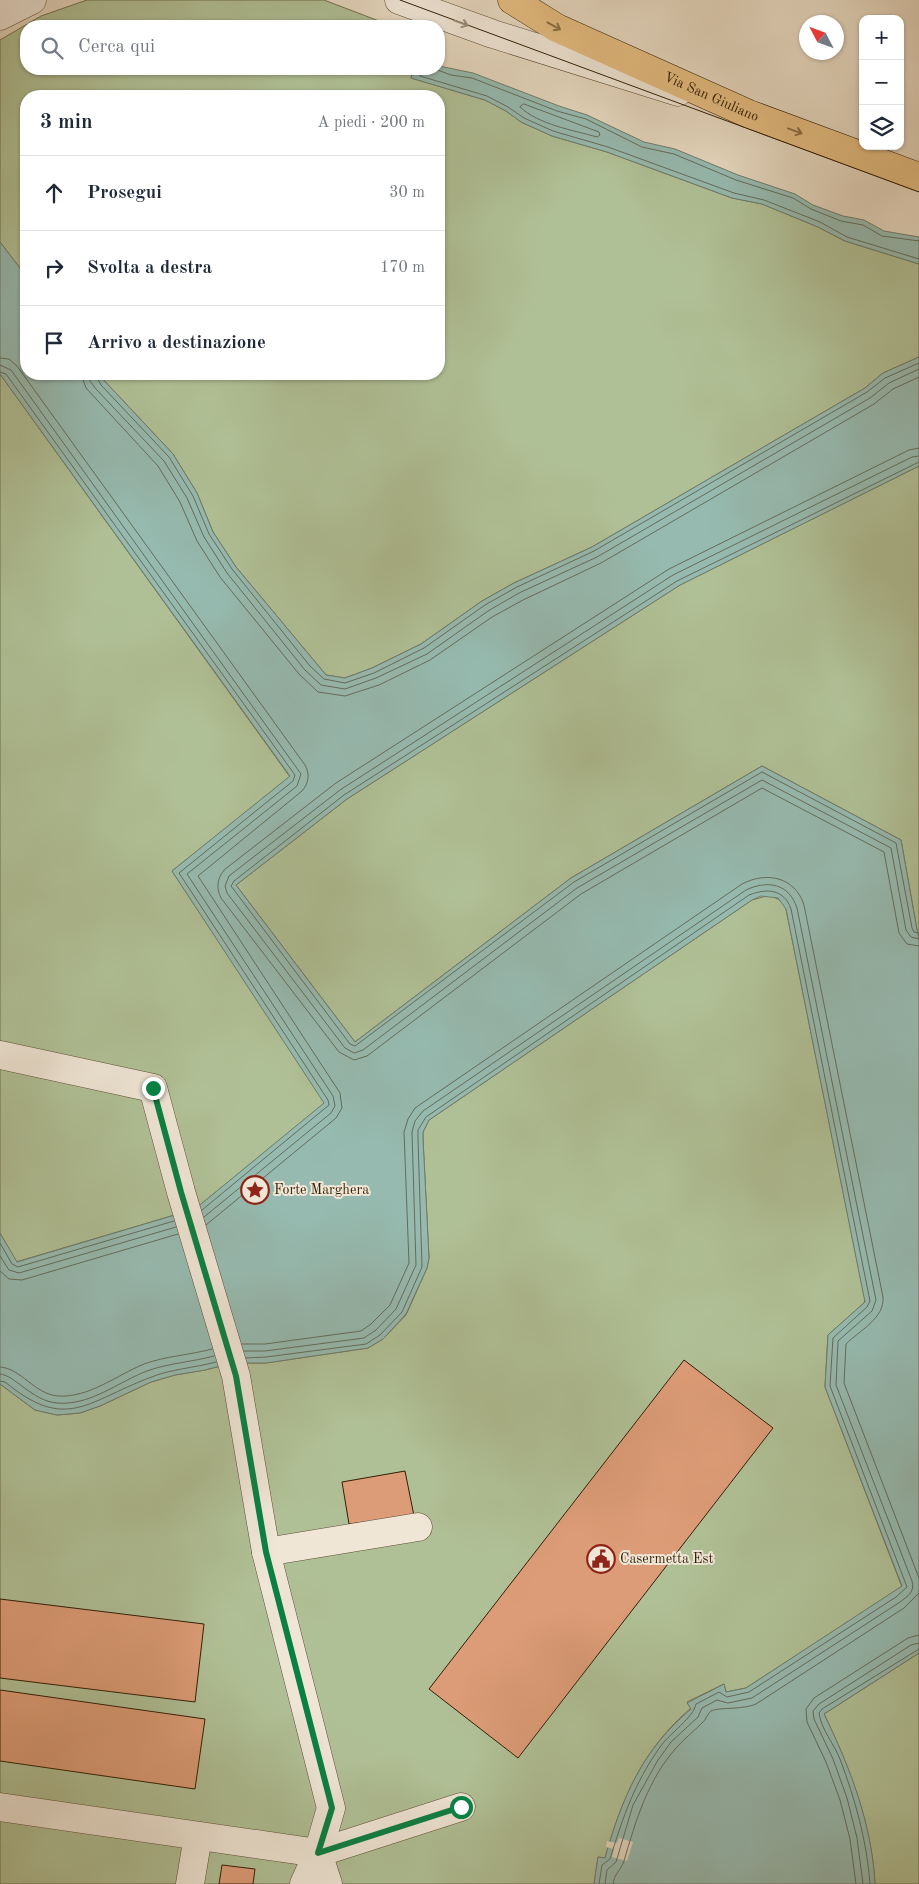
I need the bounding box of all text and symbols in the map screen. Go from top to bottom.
north arrow [799,15,844,60]
map controls [859,15,904,150]
button: + [859,15,904,60]
one-way arrow [453,19,469,28]
search box [20,20,445,75]
one-way arrow [546,21,560,31]
icon: search [38,34,66,62]
text: Cerca qui [78,38,155,57]
button: − [859,60,904,105]
street label: Via San Giuliano [662,70,761,124]
button: layers [859,105,904,150]
text: 3 min [40,112,93,133]
text: A piedi · 200 m [317,115,425,131]
one-way arrow [786,127,802,136]
icon: ahead [40,179,68,207]
text: Prosegui [87,184,162,203]
text: 30 m [389,185,425,201]
icon: right [40,254,68,282]
text: Svolta a destra [87,259,212,278]
text: 170 m [380,260,425,276]
icon: arrive [40,329,68,357]
text: Arrivo a destinazione [87,334,266,353]
route end [142,1077,165,1100]
place icon: Forte Marghera [240,1175,270,1205]
place label: Forte Marghera [274,1183,369,1197]
public building icon: Casermetta Est [586,1544,616,1574]
place label: Casermetta Est [620,1552,713,1566]
route start [450,1796,473,1819]

